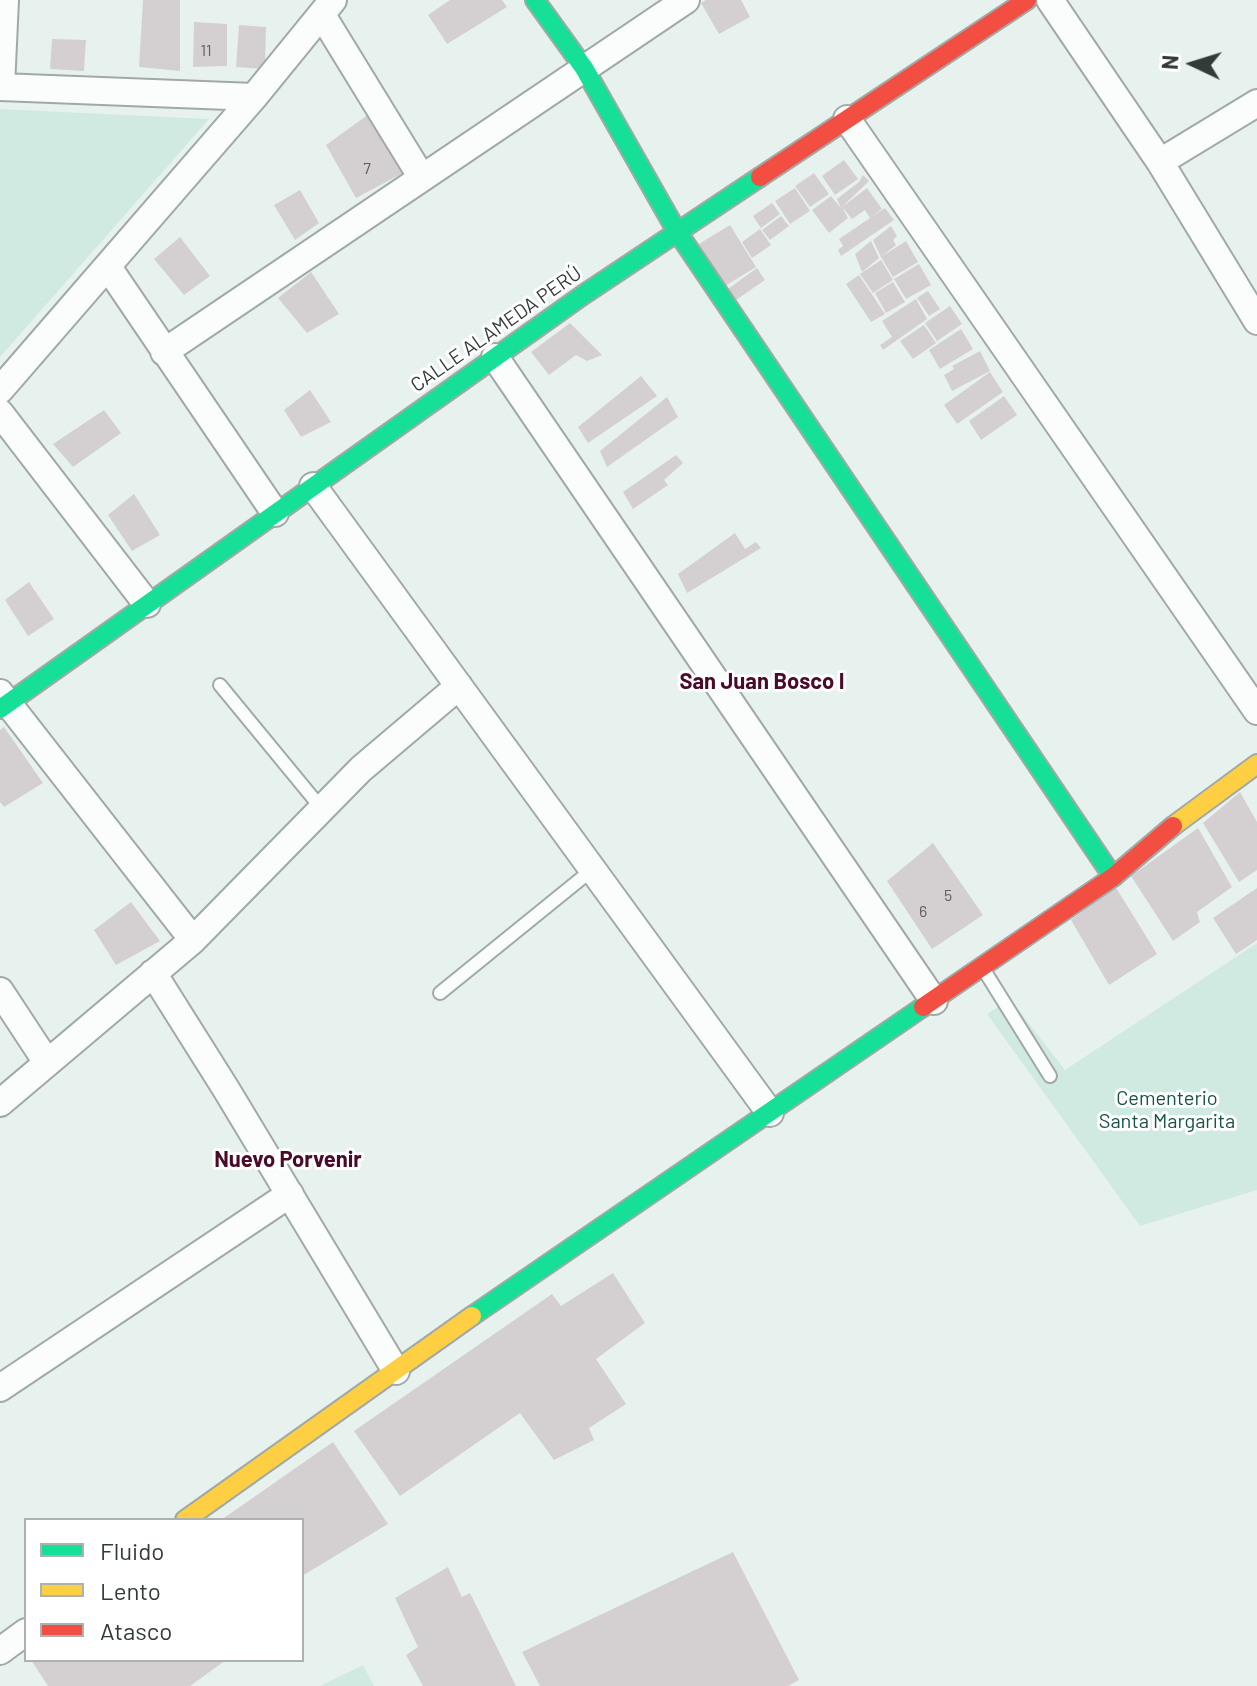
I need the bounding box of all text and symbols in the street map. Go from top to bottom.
north arrow [1153,24,1233,104]
house number: 11 [200,41,212,61]
text: N [1156,54,1183,71]
house number: 7 [363,159,371,179]
street label: CALLE ALAMEDA PERÚ [406,261,586,397]
district label: San Juan Bosco I [680,669,844,695]
house number: 5 [944,886,952,906]
house number: 6 [919,902,927,922]
park label: Cementerio Santa Margarita [1099,1086,1235,1133]
district label: Nuevo Porvenir [214,1147,362,1173]
legend [24,1518,304,1662]
text: Fluido [100,1536,164,1565]
text: Lento [100,1576,161,1605]
text: Atasco [100,1616,172,1645]

